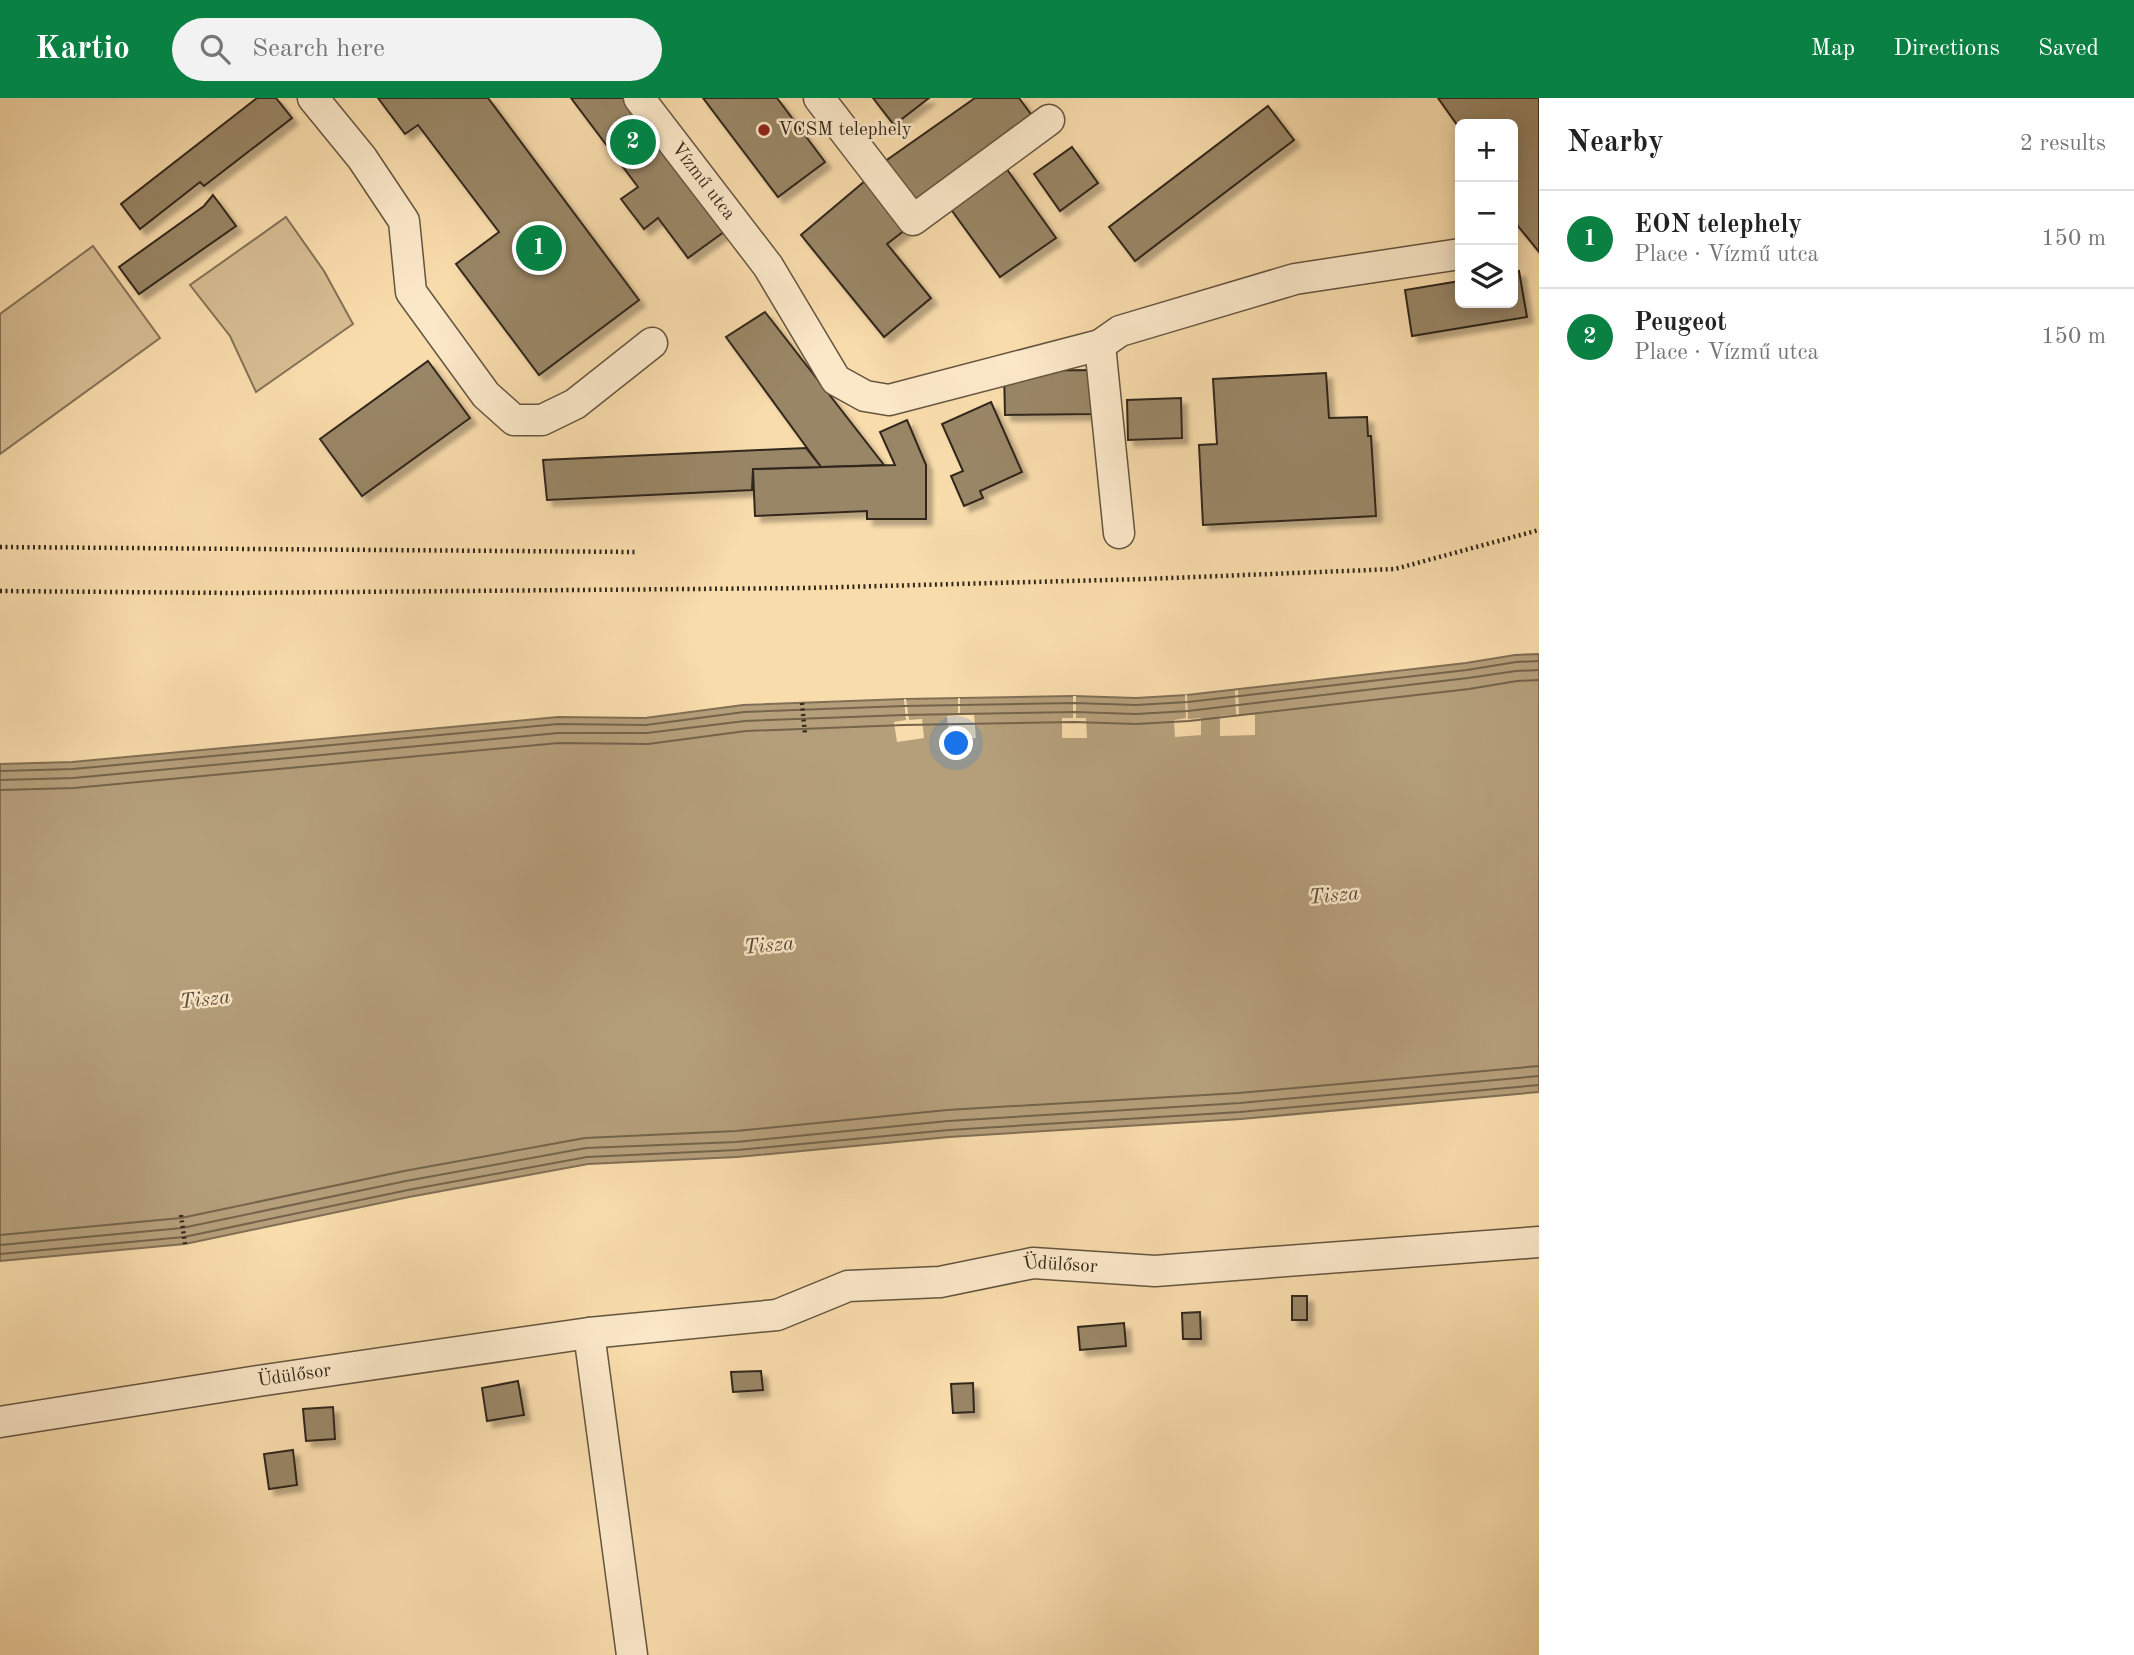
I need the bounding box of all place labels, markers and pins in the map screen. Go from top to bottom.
pin: 2 [610,116,656,168]
place label: VCSM telephely [778,121,912,140]
marker: VCSM telephely [756,122,772,138]
pin: 1 [516,222,562,274]

